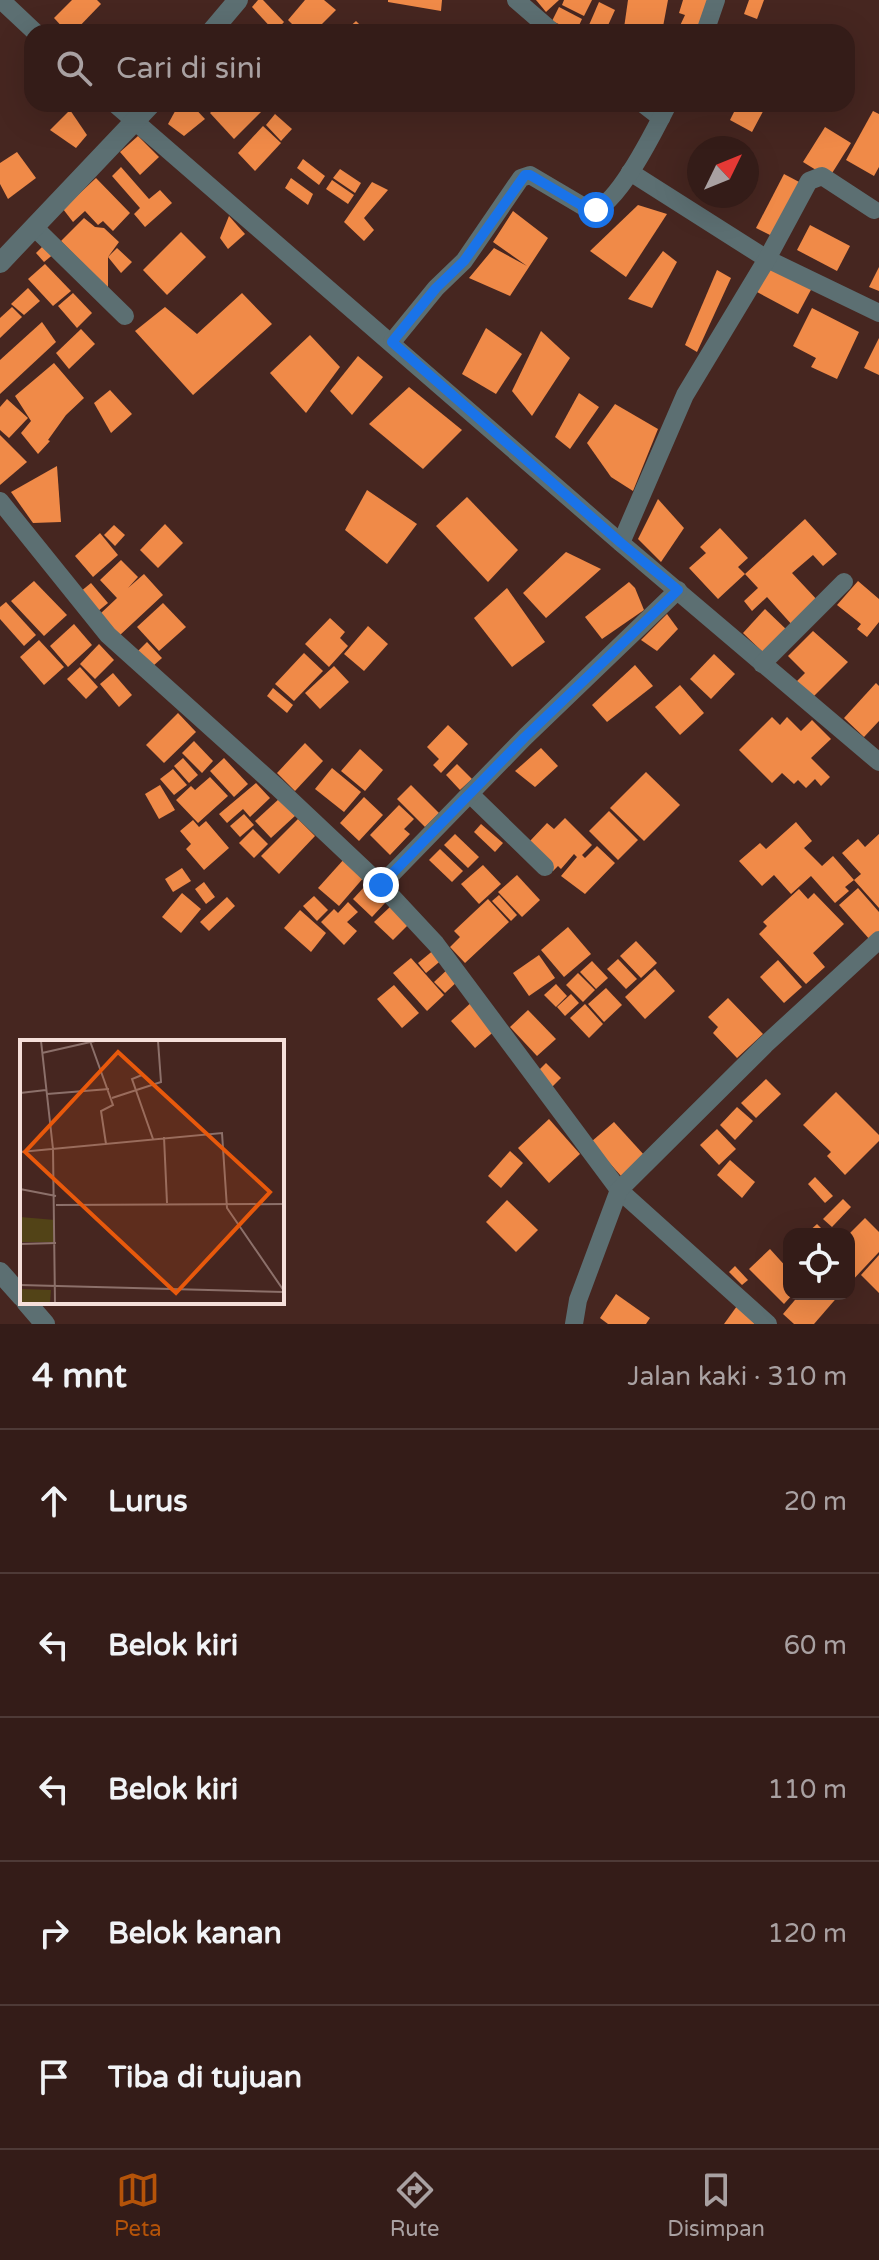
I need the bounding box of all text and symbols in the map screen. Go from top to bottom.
search box [24,24,855,112]
icon: search [52,46,96,90]
text: Cari di sini [116,50,262,87]
north arrow [687,136,759,208]
route start [578,192,614,228]
route end [363,867,399,903]
inset map [20,1040,284,1304]
map controls [783,1228,855,1300]
button: locate [783,1228,855,1300]
text: 4 mnt [32,1356,127,1397]
text: Jalan kaki · 310 m [628,1361,847,1392]
icon: ahead [32,1479,76,1523]
text: Lurus [108,1483,188,1520]
text: 20 m [784,1486,847,1517]
icon: left [32,1623,76,1667]
text: Belok kiri [108,1627,238,1664]
text: 60 m [784,1630,847,1661]
icon: left [32,1767,76,1811]
text: Belok kiri [108,1771,238,1808]
text: 110 m [767,1774,847,1805]
icon: right [32,1911,76,1955]
text: Belok kanan [108,1915,282,1952]
text: 120 m [767,1918,847,1949]
icon: arrive [32,2055,76,2099]
text: Tiba di tujuan [108,2059,302,2096]
tab: Peta [114,2168,162,2242]
tab: Rute [390,2168,439,2242]
tab: Disimpan [667,2168,765,2242]

